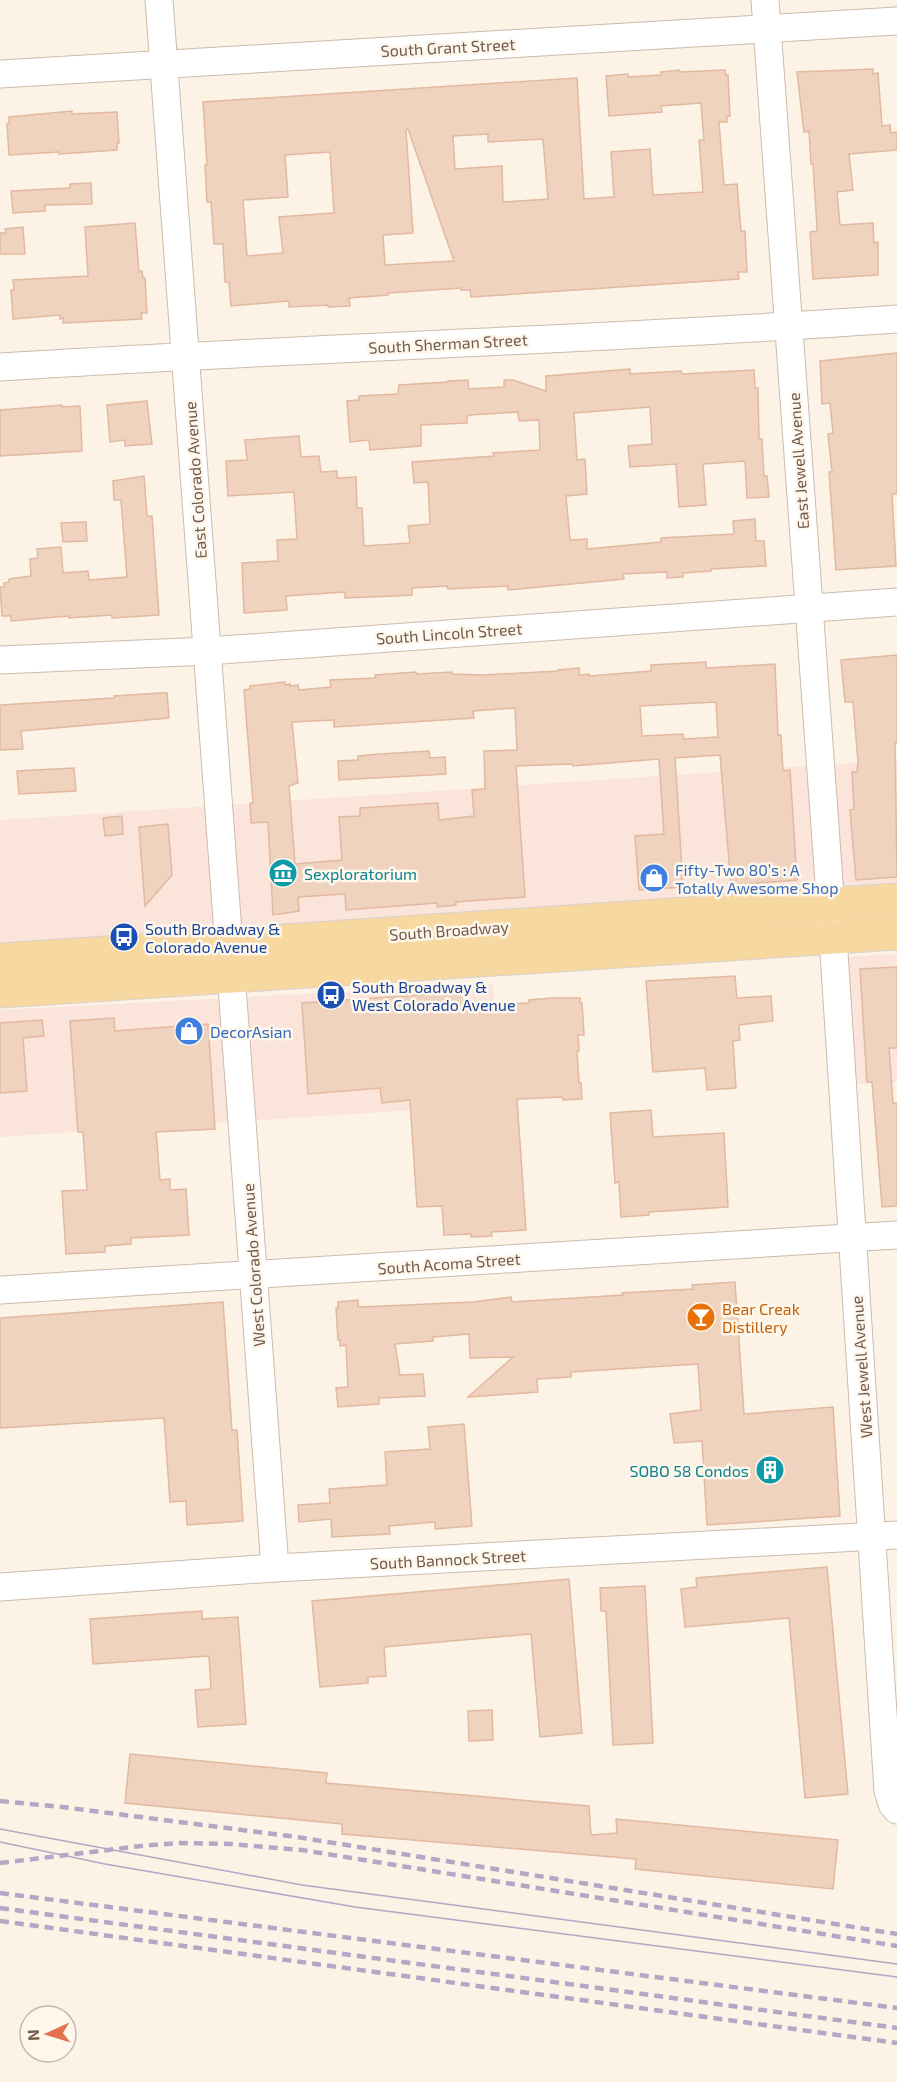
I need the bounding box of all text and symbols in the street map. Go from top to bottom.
street label: South Grant Street [380,34,516,60]
street label: South Sherman Street [368,329,528,357]
street label: East Jewell Avenue [784,392,812,530]
street label: East Colorado Avenue [180,401,210,559]
street label: South Lincoln Street [375,618,523,648]
museum icon: Sexploratorium [267,857,299,889]
place label: Fifty-Two 80’s : A Totally Awesome Shop [675,860,838,897]
shop icon: Fifty-Two 80’s : A Totally Awesome Shop [638,862,670,894]
place label: Sexploratorium [304,864,417,883]
street label: South Broadway [389,916,510,944]
place label: South Broadway & Colorado Avenue [145,919,280,956]
bus stop icon: South Broadway & Colorado Avenue [108,921,140,953]
place label: South Broadway & West Colorado Avenue [352,977,516,1014]
bus stop icon: South Broadway & West Colorado Avenue [315,979,347,1011]
shop icon: DecorAsian [173,1015,205,1047]
place label: DecorAsian [210,1022,292,1041]
street label: West Colorado Avenue [238,1183,268,1347]
street label: South Acoma Street [377,1249,521,1277]
street label: West Jewell Avenue [847,1295,875,1439]
place label: Bear Creak Distillery [722,1299,800,1336]
bar icon: Bear Creak Distillery [685,1301,717,1333]
building icon: SOBO 58 Condos [754,1454,786,1486]
place label: SOBO 58 Condos [629,1461,749,1480]
street label: South Bannock Street [369,1545,527,1573]
north arrow [18,2004,78,2064]
text: N [23,2029,42,2042]

